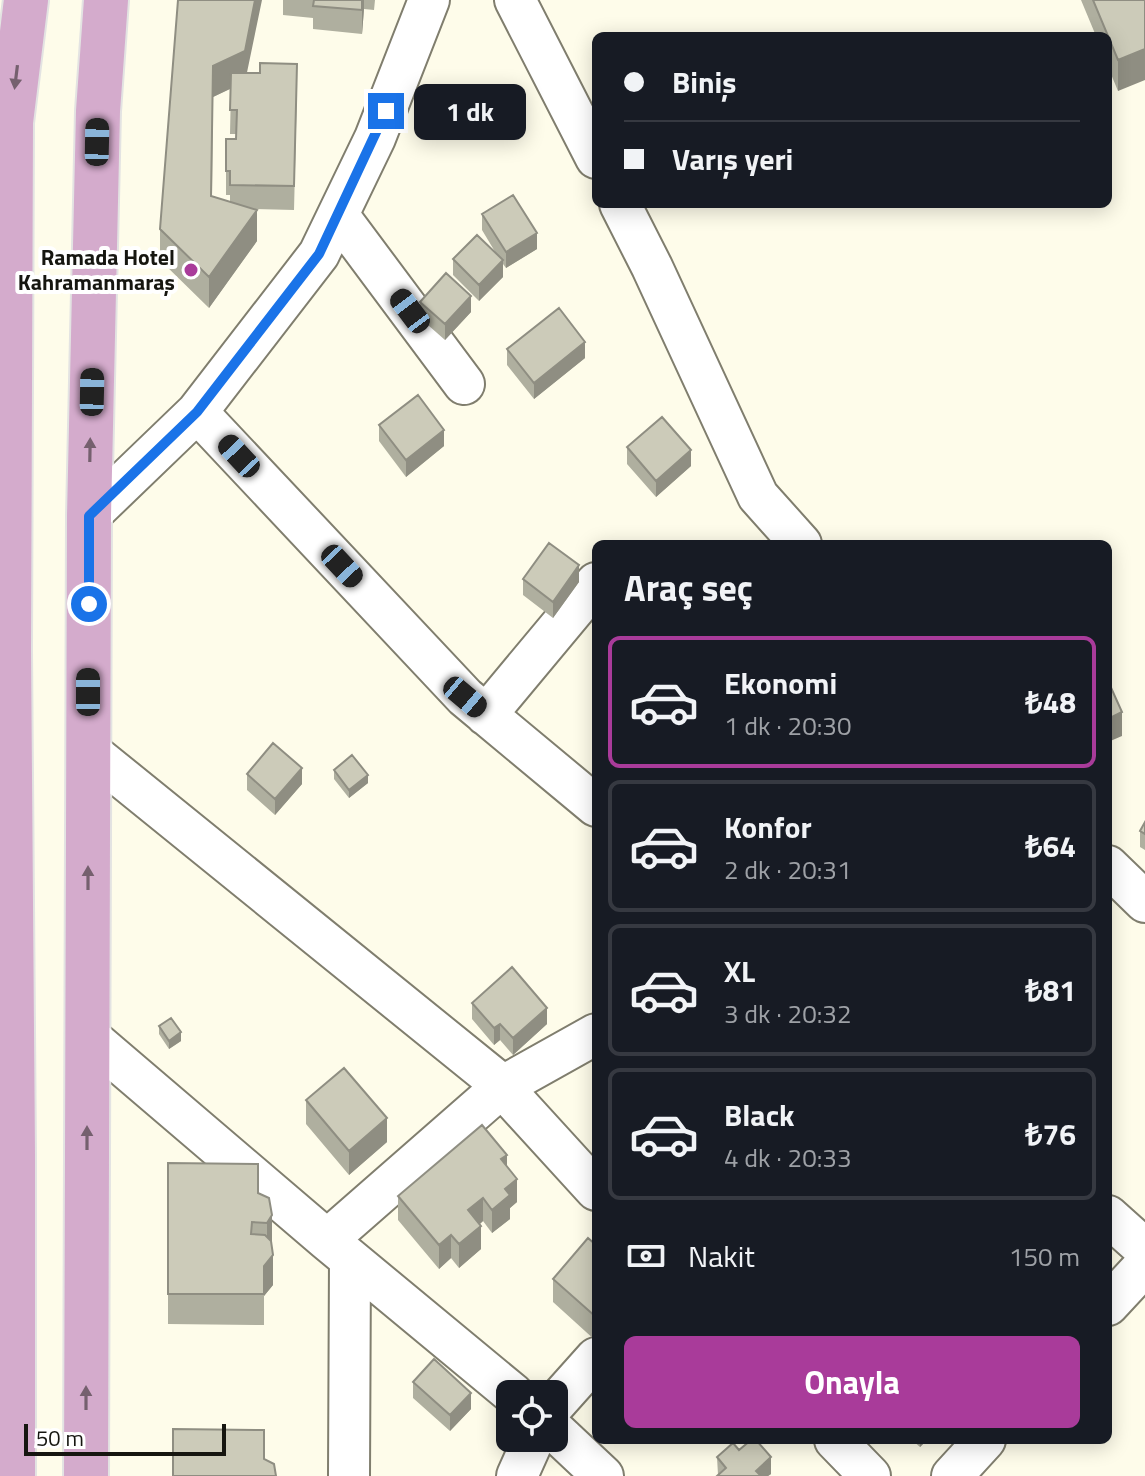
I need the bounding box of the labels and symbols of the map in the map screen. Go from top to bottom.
one-way arrow [10,65,23,90]
callout: 1 dk [414,83,526,139]
route end [368,93,404,129]
car [85,118,109,166]
place label: Ramada Hotel Kahramanmaraş [18,240,175,299]
marker: Ramada Hotel Kahramanmaraş [182,261,200,279]
car [386,285,434,337]
car [80,368,104,416]
car [214,430,264,482]
one-way arrow [84,437,97,462]
car [317,540,367,592]
route start [71,586,107,622]
car [76,668,100,716]
car [439,672,491,722]
one-way arrow [82,865,94,890]
one-way arrow [81,1125,93,1150]
one-way arrow [80,1385,92,1410]
scale bar [24,1420,226,1456]

